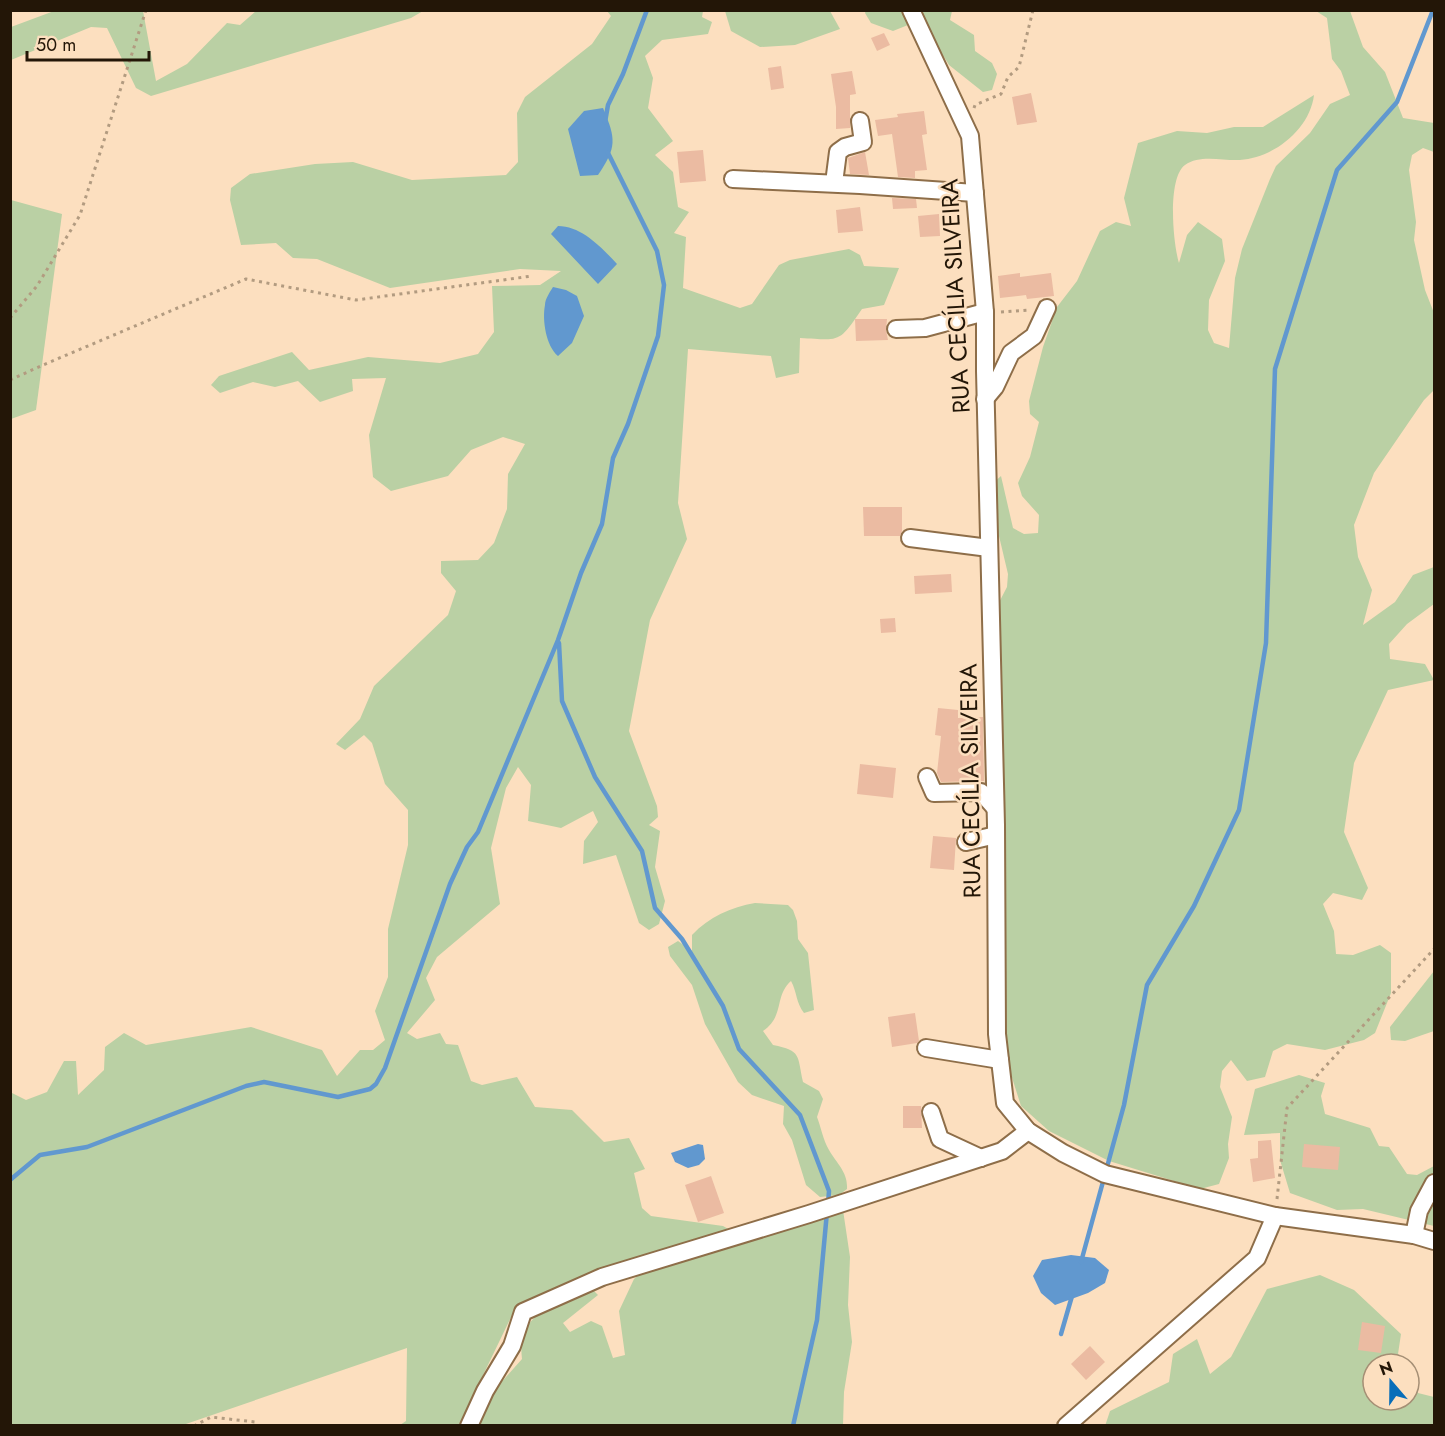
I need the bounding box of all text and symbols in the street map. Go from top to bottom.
scale bar [27,24,148,62]
text: 50 m [36,32,76,58]
street label: RUA CECÍLIA SILVEIRA [931,178,979,414]
street label: RUA CECÍLIA SILVEIRA [950,663,990,899]
north arrow [1361,1352,1421,1412]
text: N [1376,1355,1396,1381]

